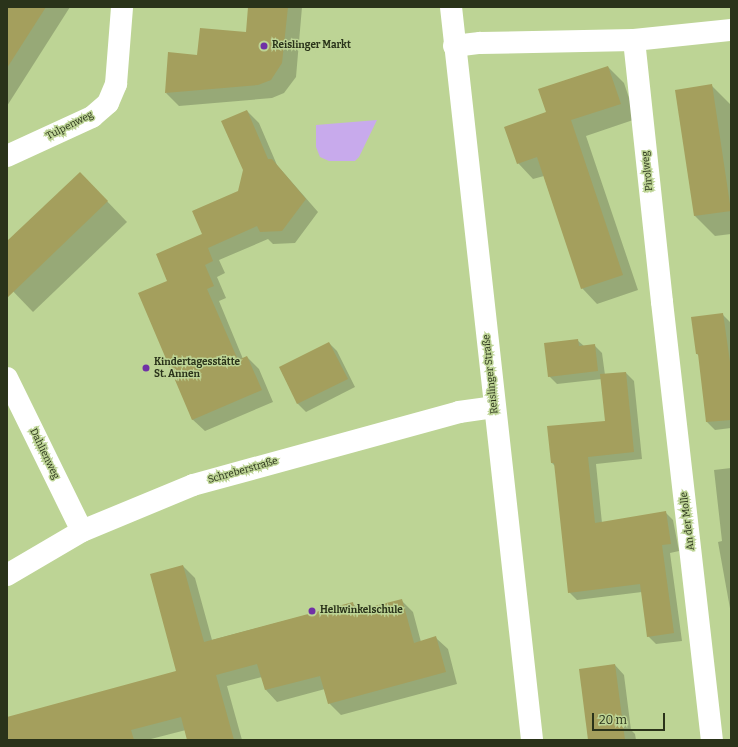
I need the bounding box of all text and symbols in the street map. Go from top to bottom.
place label: Reislinger Markt [272,40,351,52]
marker: Reislinger Markt [259,41,269,51]
street label: Tulpenweg [45,109,95,143]
street label: Pirolweg [640,150,656,192]
street label: Reislinger Straße [481,334,501,414]
place label: Kindertagesstätte St. Annen [154,356,240,380]
marker: Kindertagesstätte St. Annen [141,363,151,373]
street label: Dahlienweg [27,427,61,481]
street label: Schreberstraße [207,455,279,487]
street label: An der Molle [678,491,698,551]
place label: Hellwinkelschule [320,605,403,617]
marker: Hellwinkelschule [307,606,317,616]
scale bar [594,705,667,731]
text: 20 m [599,713,627,727]

